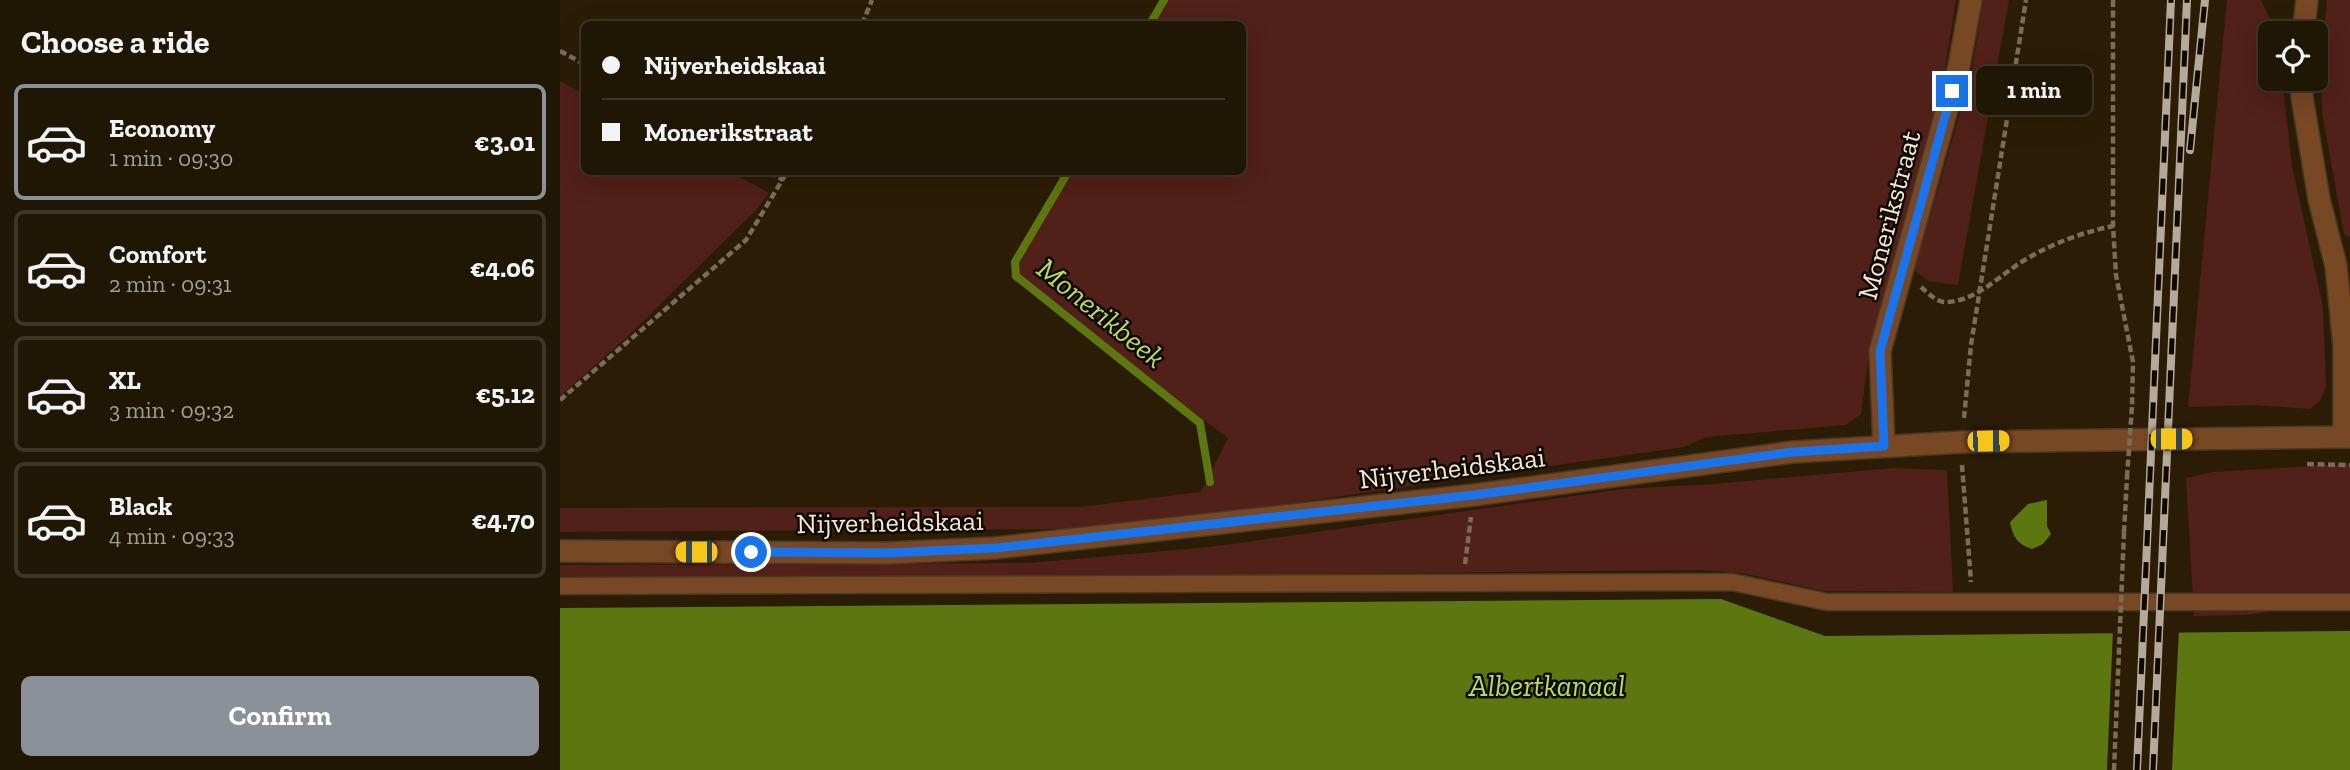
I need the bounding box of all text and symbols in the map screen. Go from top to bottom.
map controls [2258,21,2328,91]
button: locate [2258,21,2328,91]
text: Choose a ride [21,23,209,61]
text: Nijverheidskaai [644,49,826,81]
callout: 1 min [1976,66,2092,116]
route end [1936,75,1968,107]
text: 1 min [2007,76,2061,104]
icon: car [25,111,88,174]
text: Economy [109,112,215,144]
text: Monerikstraat [644,116,813,148]
text: €3.01 [474,126,535,158]
street label: Monerikstraat [1851,126,1928,303]
text: 1 min · 09:30 [109,144,233,172]
icon: car [25,237,88,300]
text: Comfort [109,238,206,270]
water label: Monerikbeek [1030,250,1172,376]
text: €4.06 [470,252,535,284]
text: 2 min · 09:31 [109,270,232,298]
icon: car [25,363,88,426]
text: XL [109,364,141,396]
text: €5.12 [476,378,535,410]
text: 3 min · 09:32 [109,396,234,424]
car [2151,429,2193,450]
car [1967,430,2010,452]
street label: Nijverheidskaai [1357,440,1547,496]
icon: car [25,489,88,552]
text: Black [109,490,172,522]
text: €4.70 [472,504,535,536]
street label: Nijverheidskaai [796,504,984,540]
text: 4 min · 09:33 [109,522,235,550]
route start [735,536,767,568]
car [676,542,718,563]
water label: Albertkanaal [1468,668,1625,704]
button: Confirm [21,676,539,756]

